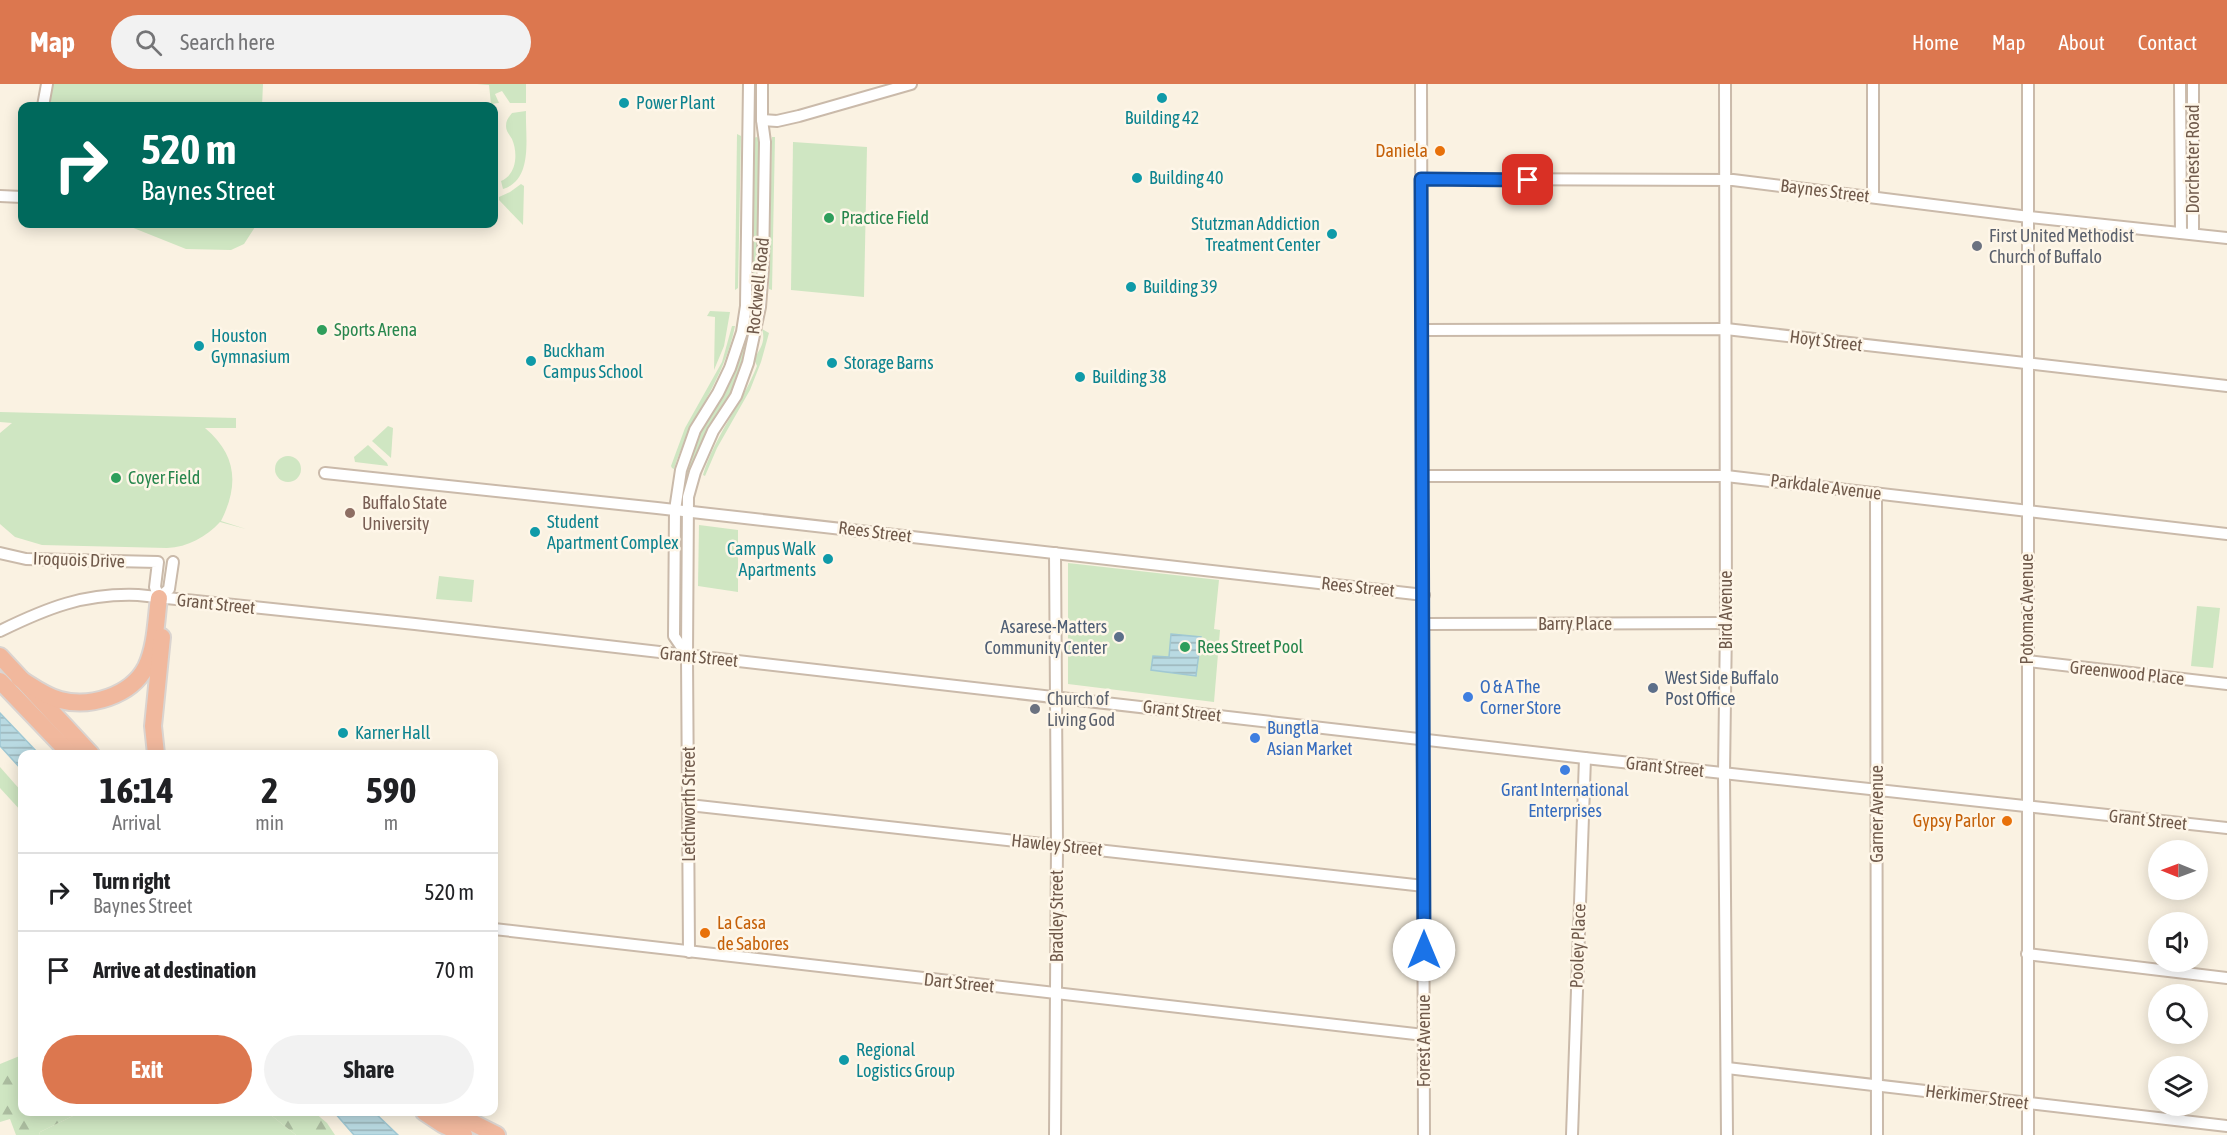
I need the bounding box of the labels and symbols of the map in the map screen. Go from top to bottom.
marker: Building 42 [1155,91,1169,105]
place label: Power Plant [636,92,715,113]
marker: Power Plant [617,96,631,110]
street label: Dorchester Road [2182,104,2203,214]
place label: Building 42 [1125,107,1199,128]
place label: Daniela [1375,140,1428,161]
marker: Daniela [1433,144,1447,158]
pin [1502,154,1553,205]
place label: Building 40 [1149,167,1223,188]
marker: Building 40 [1130,171,1144,185]
street label: Baynes Street [1779,175,1871,206]
place label: Practice Field [841,207,929,228]
marker: Practice Field [822,211,836,225]
place label: Stutzman Addiction Treatment Center [1191,213,1321,255]
place label: First United Methodist Church of Buffalo [1989,225,2134,267]
marker: Stutzman Addiction Treatment Center [1325,227,1339,241]
street label: Rockwell Road [742,237,773,335]
marker: First United Methodist Church of Buffalo [1970,239,1984,253]
place label: Building 39 [1143,276,1217,297]
marker: Building 39 [1124,280,1138,294]
place label: Sports Arena [334,319,417,340]
marker: Sports Arena [315,323,329,337]
place label: Houston Gymnasium [211,325,290,367]
street label: Hoyt Street [1788,326,1864,355]
marker: Houston Gymnasium [192,339,206,353]
place label: Buckham Campus School [543,340,643,382]
place label: Storage Barns [844,352,934,373]
marker: Buckham Campus School [524,354,538,368]
marker: Storage Barns [825,356,839,370]
place label: Building 38 [1092,366,1166,387]
marker: Building 38 [1073,370,1087,384]
place label: Coyer Field [128,467,200,488]
street label: Parkdale Avenue [1769,469,1883,504]
marker: Coyer Field [109,471,123,485]
place label: Buffalo State University [362,492,447,534]
marker: Buffalo State University [343,506,357,520]
place label: Student Apartment Complex [547,511,678,553]
street label: Rees Street [837,517,913,546]
marker: Student Apartment Complex [528,525,542,539]
place label: Campus Walk Apartments [727,538,816,580]
street label: Iroquois Drive [33,547,125,572]
marker: Campus Walk Apartments [821,552,835,566]
street label: Potomac Avenue [2016,554,2037,664]
street label: Bird Avenue [1715,571,1736,649]
street label: Rees Street [1320,572,1396,601]
street label: Grant Street [176,589,256,618]
street label: Barry Place [1538,613,1612,634]
place label: Asarese-Matters Community Center [984,616,1108,658]
marker: Asarese-Matters Community Center [1112,630,1126,644]
place label: Rees Street Pool [1197,636,1304,657]
marker: Rees Street Pool [1178,640,1192,654]
street label: Grant Street [659,642,739,671]
street label: Greenwood Place [2069,656,2185,689]
place label: West Side Buffalo Post Office [1665,667,1779,709]
place label: O & A The Corner Store [1480,676,1561,718]
marker: West Side Buffalo Post Office [1646,681,1660,695]
place label: Church of Living God [1047,688,1115,730]
marker: O & A The Corner Store [1461,690,1475,704]
street label: Grant Street [1142,695,1222,726]
marker: Church of Living God [1028,702,1042,716]
place label: Bungtla Asian Market [1267,717,1353,759]
place label: Karner Hall [355,722,430,743]
marker: Karner Hall [336,726,350,740]
marker: Bungtla Asian Market [1248,731,1262,745]
street label: Letchworth Street [678,746,699,862]
street label: Grant Street [1625,752,1705,781]
marker: Grant International Enterprises [1558,763,1572,777]
street label: Garner Avenue [1866,765,1887,863]
place label: Grant International Enterprises [1501,779,1629,821]
street label: Grant Street [2108,805,2188,834]
place label: Gypsy Parlor [1913,810,1996,831]
marker: Gypsy Parlor [2000,814,2014,828]
street label: Hawley Street [1010,829,1104,860]
north arrow [2148,840,2208,900]
street label: Bradley Street [1046,870,1067,962]
street label: Pooley Place [1566,903,1589,989]
place label: La Casa de Sabores [717,912,789,954]
position arrow [1392,918,1456,982]
marker: La Casa de Sabores [698,926,712,940]
street label: Dart Street [923,968,995,997]
street label: Forest Avenue [1413,995,1434,1087]
place label: Regional Logistics Group [856,1039,955,1081]
marker: Regional Logistics Group [837,1053,851,1067]
street label: Herkimer Street [1924,1080,2030,1113]

